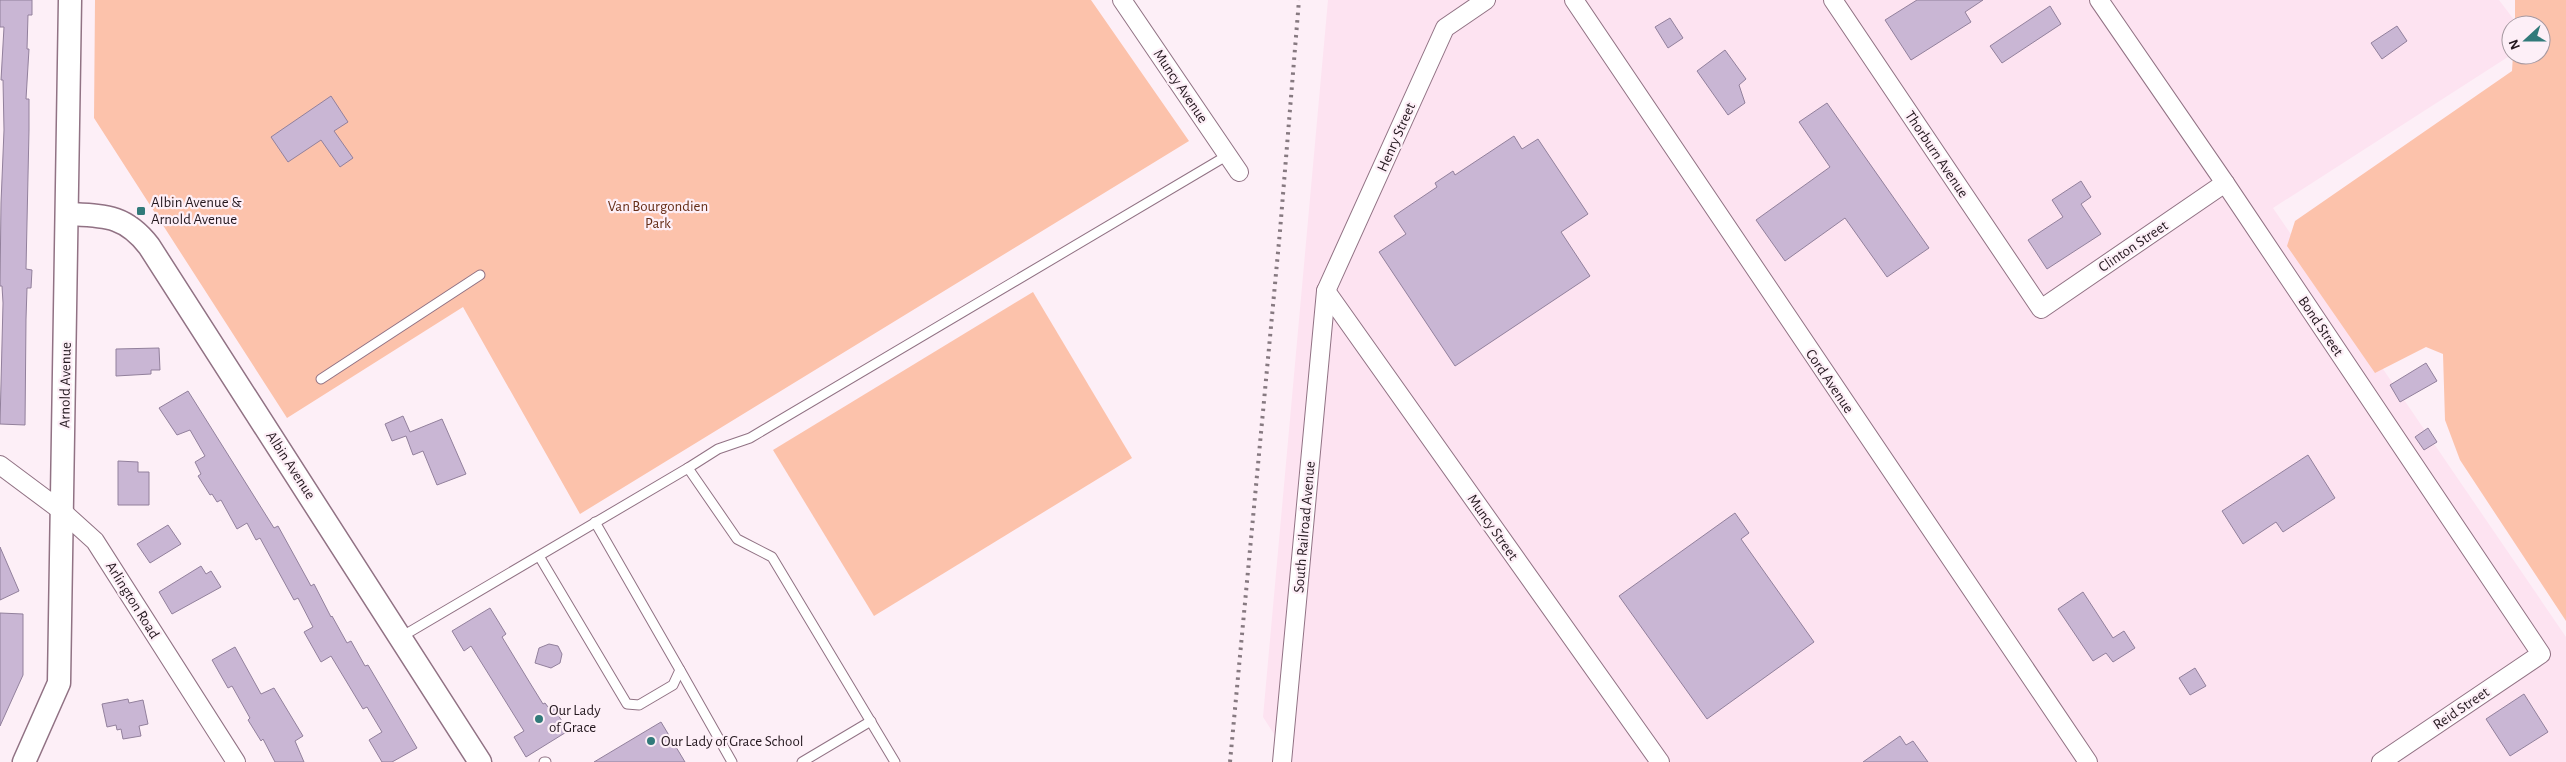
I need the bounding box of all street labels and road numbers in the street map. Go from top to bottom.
street label: Muncy Avenue [1151,47,1211,126]
street label: Henry Street [1375,100,1418,174]
street label: Thorburn Avenue [1902,108,1971,200]
street label: Clinton Street [2096,218,2171,275]
street label: Bond Street [2295,294,2346,359]
street label: Arnold Avenue [57,342,74,428]
street label: Cord Avenue [1803,347,1856,416]
street label: Albin Avenue [263,429,318,502]
street label: South Railroad Avenue [1291,460,1318,594]
street label: Muncy Street [1464,492,1521,563]
street label: Arlington Road [103,559,162,642]
street label: Reid Street [2431,684,2492,732]

